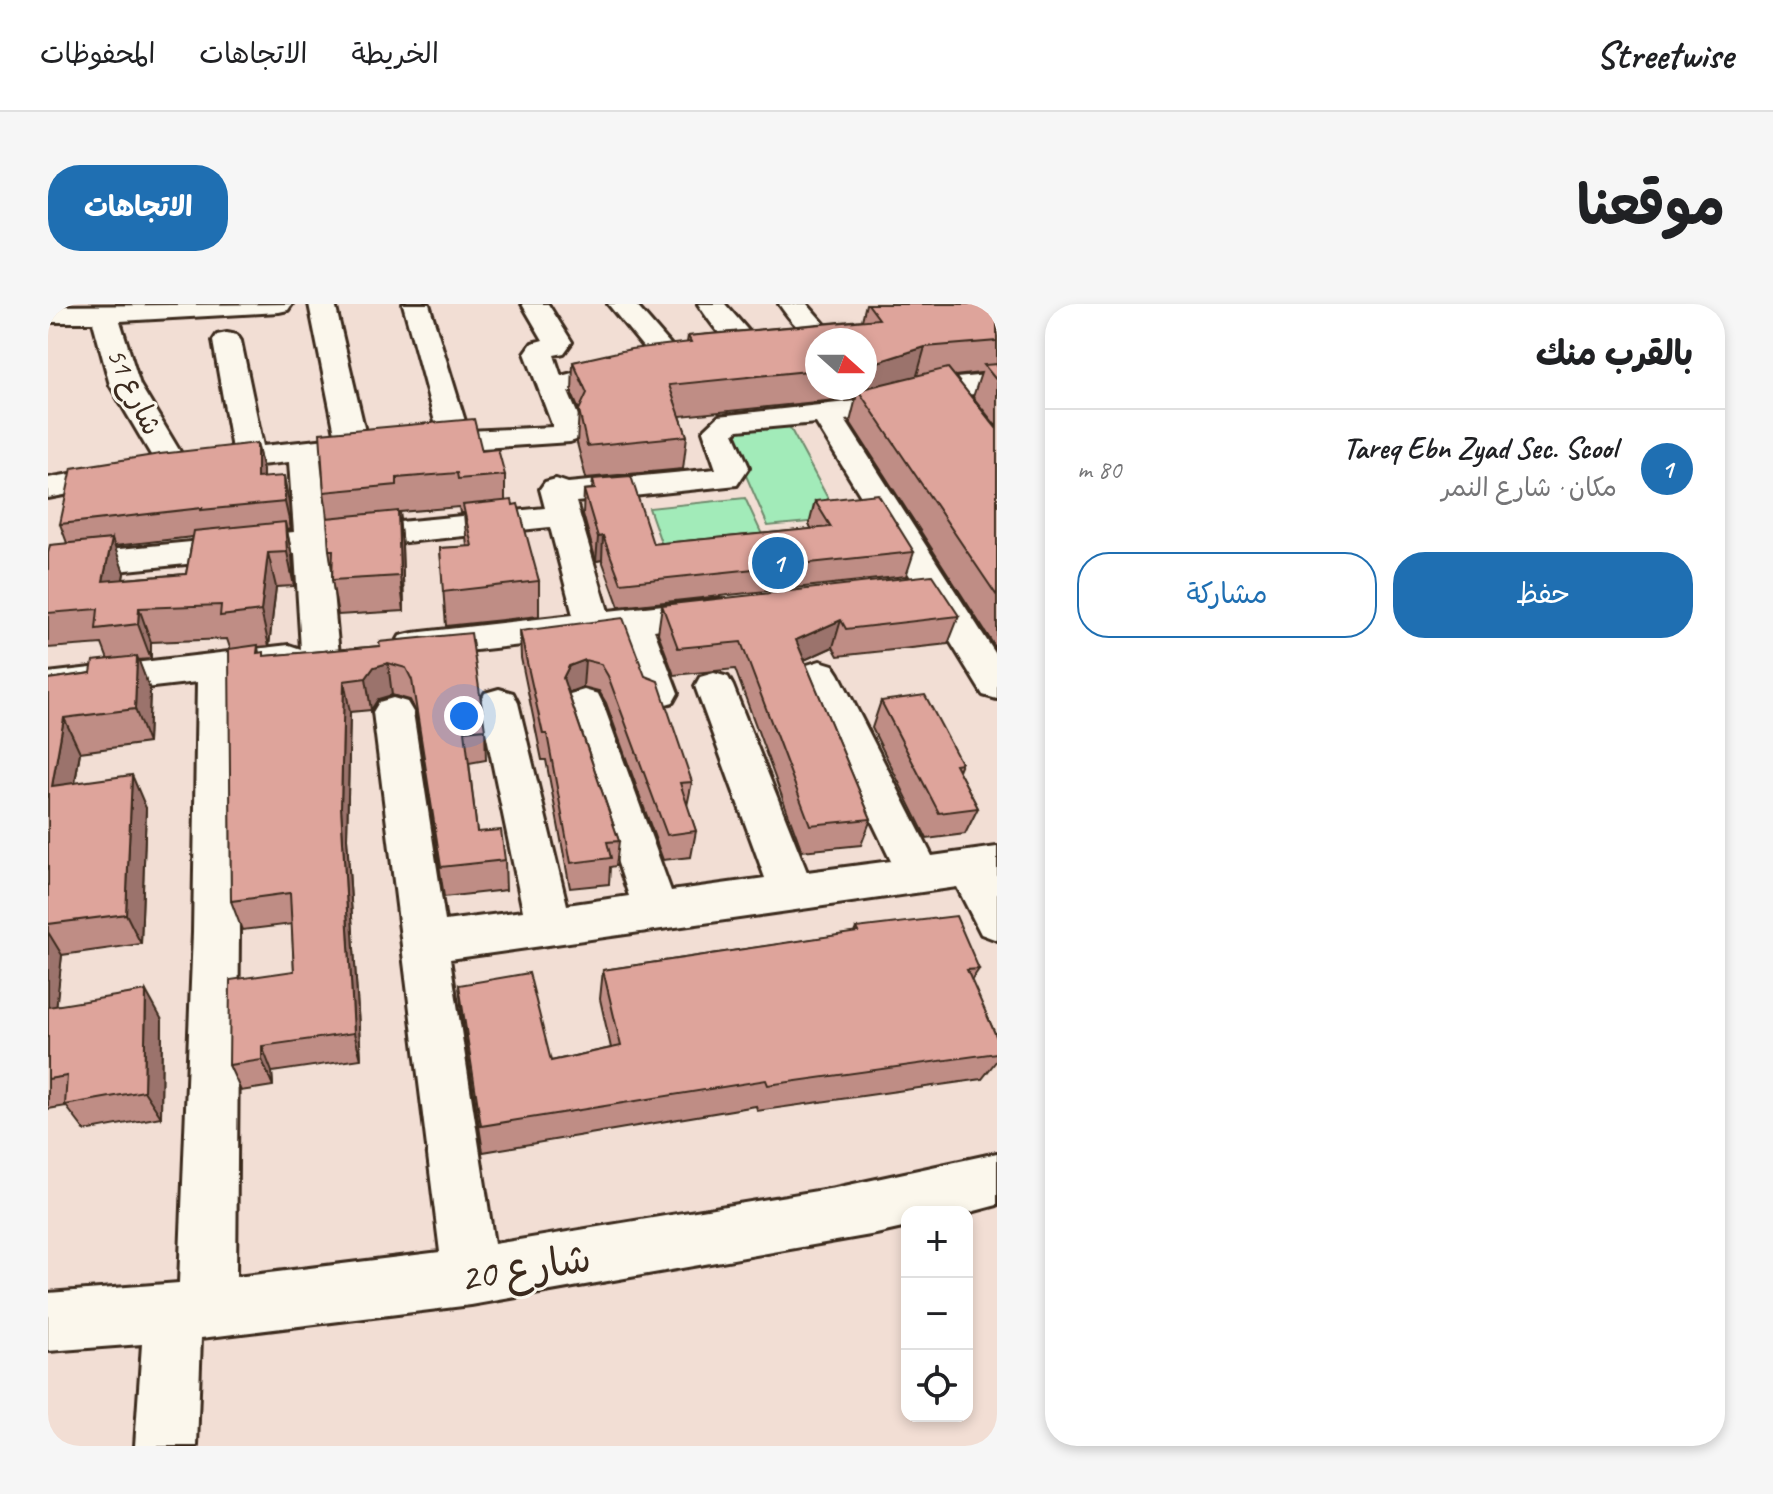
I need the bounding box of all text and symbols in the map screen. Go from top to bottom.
text: Streetwise [1596,32,1733,79]
text: المحفوظات [40,36,155,71]
text: الاتجاهات [199,36,307,71]
text: الخريطة [351,36,439,71]
button: الاتجاهات [48,165,228,251]
text: موقعنا [1577,170,1725,241]
north arrow [805,328,877,400]
text: بالقرب منك [1536,332,1693,375]
street label: شارع 51 [97,342,170,441]
text: Tareq Ebn Zyad Sec. Scool [1343,429,1617,467]
text: 80 m [1077,453,1121,486]
text: 1 [1661,453,1673,486]
text: مكان · شارع النمر [1441,471,1617,504]
pin: 1 [752,533,804,593]
button: مشاركة [1077,552,1377,638]
button: حفظ [1393,552,1693,638]
your location [444,696,484,736]
map controls [901,1206,973,1422]
button: + [901,1206,973,1278]
street label: شارع 20 [456,1233,595,1305]
button: − [901,1278,973,1350]
button: locate [901,1350,973,1422]

